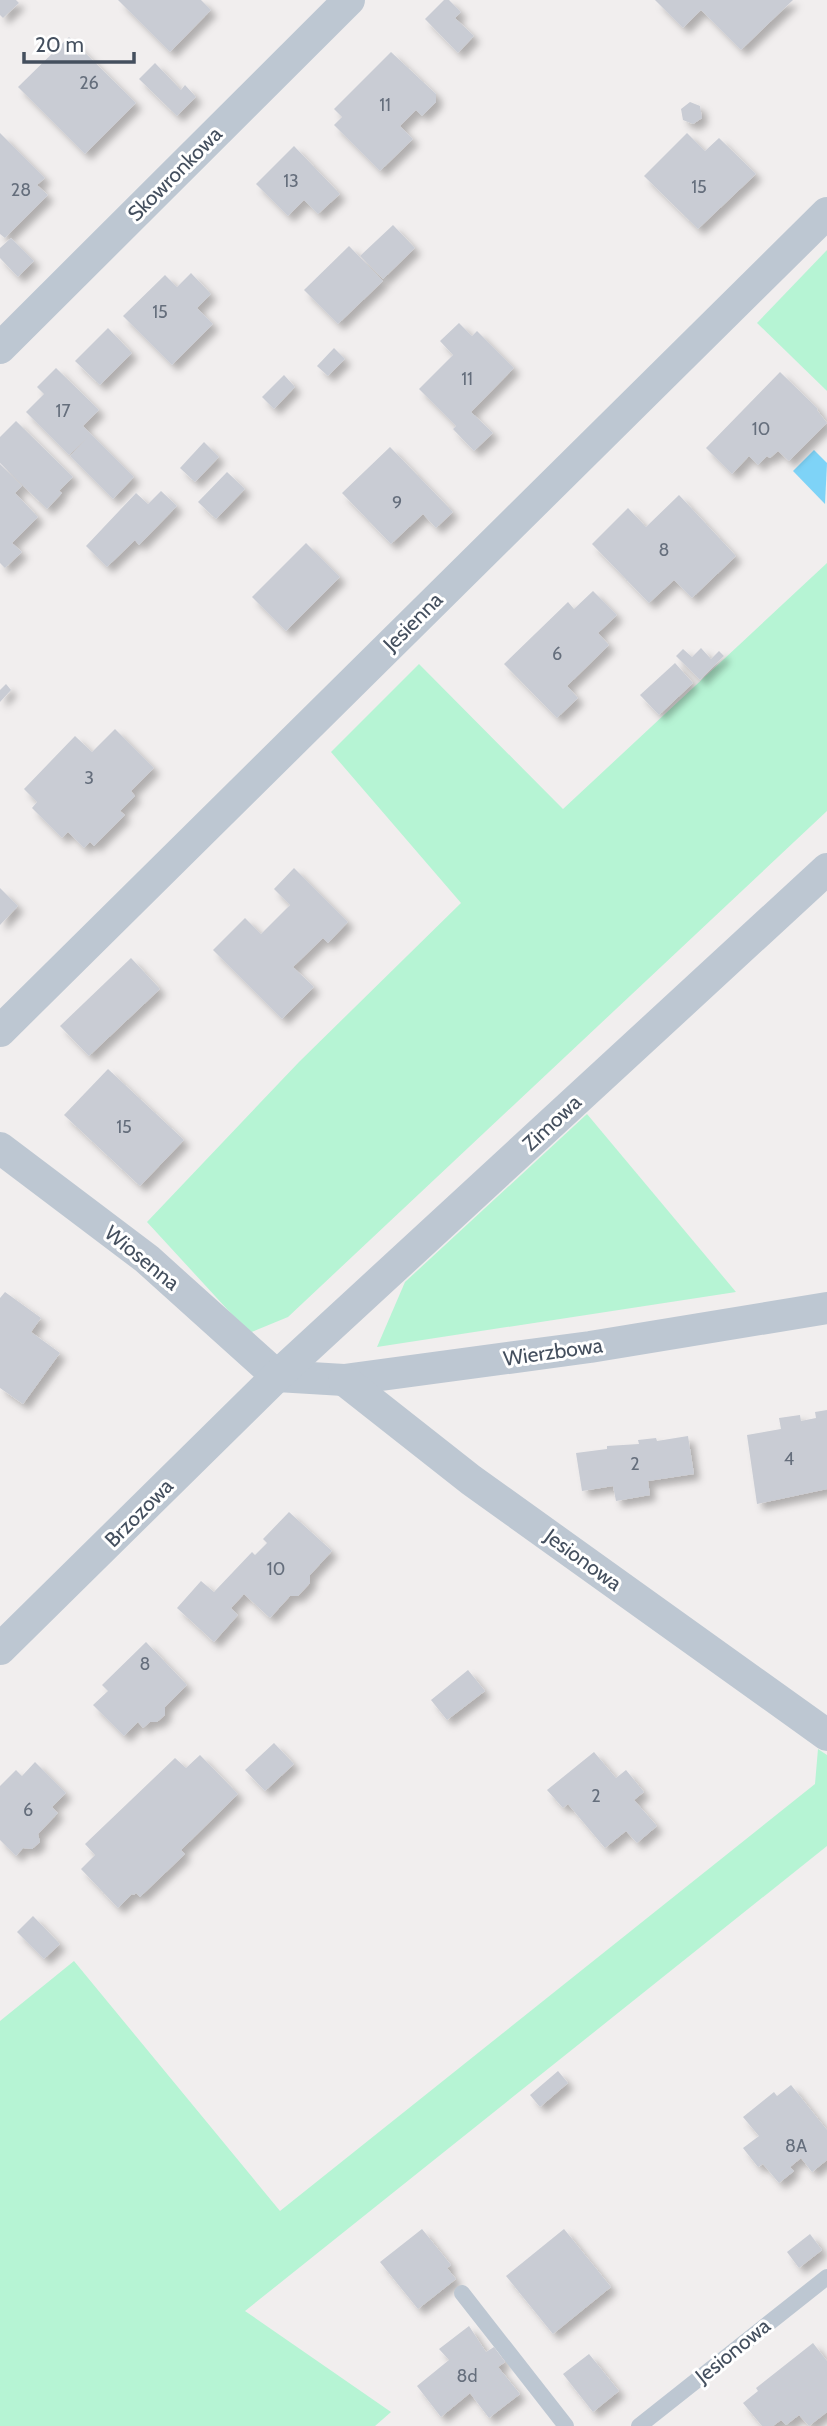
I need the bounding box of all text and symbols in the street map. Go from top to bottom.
scale bar [24,21,135,65]
text: 20 m [35,32,84,57]
house number: 26 [79,72,99,94]
house number: 11 [379,94,391,116]
street label: Skowronkowa [122,121,227,226]
house number: 13 [283,170,299,192]
house number: 15 [691,176,707,198]
house number: 28 [11,179,31,201]
house number: 15 [152,301,168,323]
house number: 11 [461,368,473,390]
house number: 17 [56,400,70,422]
house number: 10 [752,418,770,440]
house number: 9 [392,492,402,514]
house number: 8 [659,539,669,561]
street label: Jesienna [377,587,447,657]
house number: 6 [552,643,562,665]
house number: 3 [84,767,94,789]
street label: Zimowa [517,1089,586,1156]
house number: 15 [116,1116,132,1138]
street label: Wiosenna [100,1220,185,1295]
street label: Wierzbowa [502,1332,604,1371]
house number: 4 [784,1448,794,1470]
house number: 2 [630,1453,640,1475]
street label: Brzozowa [99,1473,178,1552]
street label: Jesionowa [539,1523,627,1596]
house number: 10 [267,1558,285,1580]
house number: 8 [140,1653,150,1675]
house number: 2 [591,1785,601,1807]
house number: 6 [23,1799,33,1821]
house number: 8A [785,2135,807,2157]
street label: Jesionowa [689,2313,775,2389]
house number: 8d [457,2365,477,2387]

